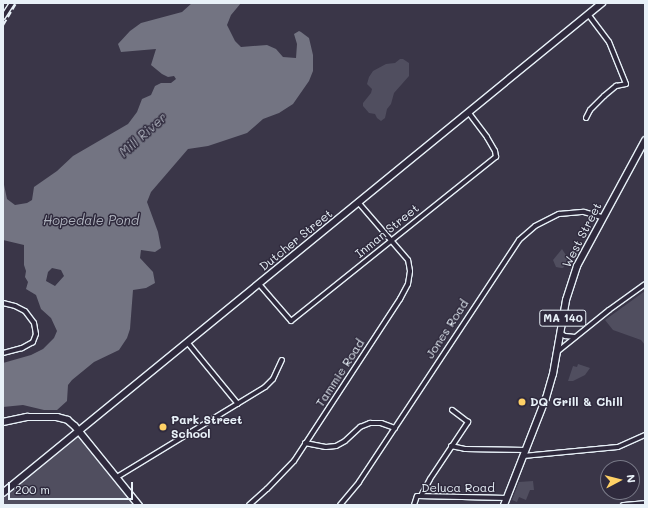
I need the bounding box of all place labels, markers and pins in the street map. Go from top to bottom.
place label: DQ Grill & Chill [530,395,623,409]
marker: DQ Grill & Chill [517,397,527,407]
place label: Park Street School [171,413,242,441]
marker: Park Street School [158,422,168,432]

